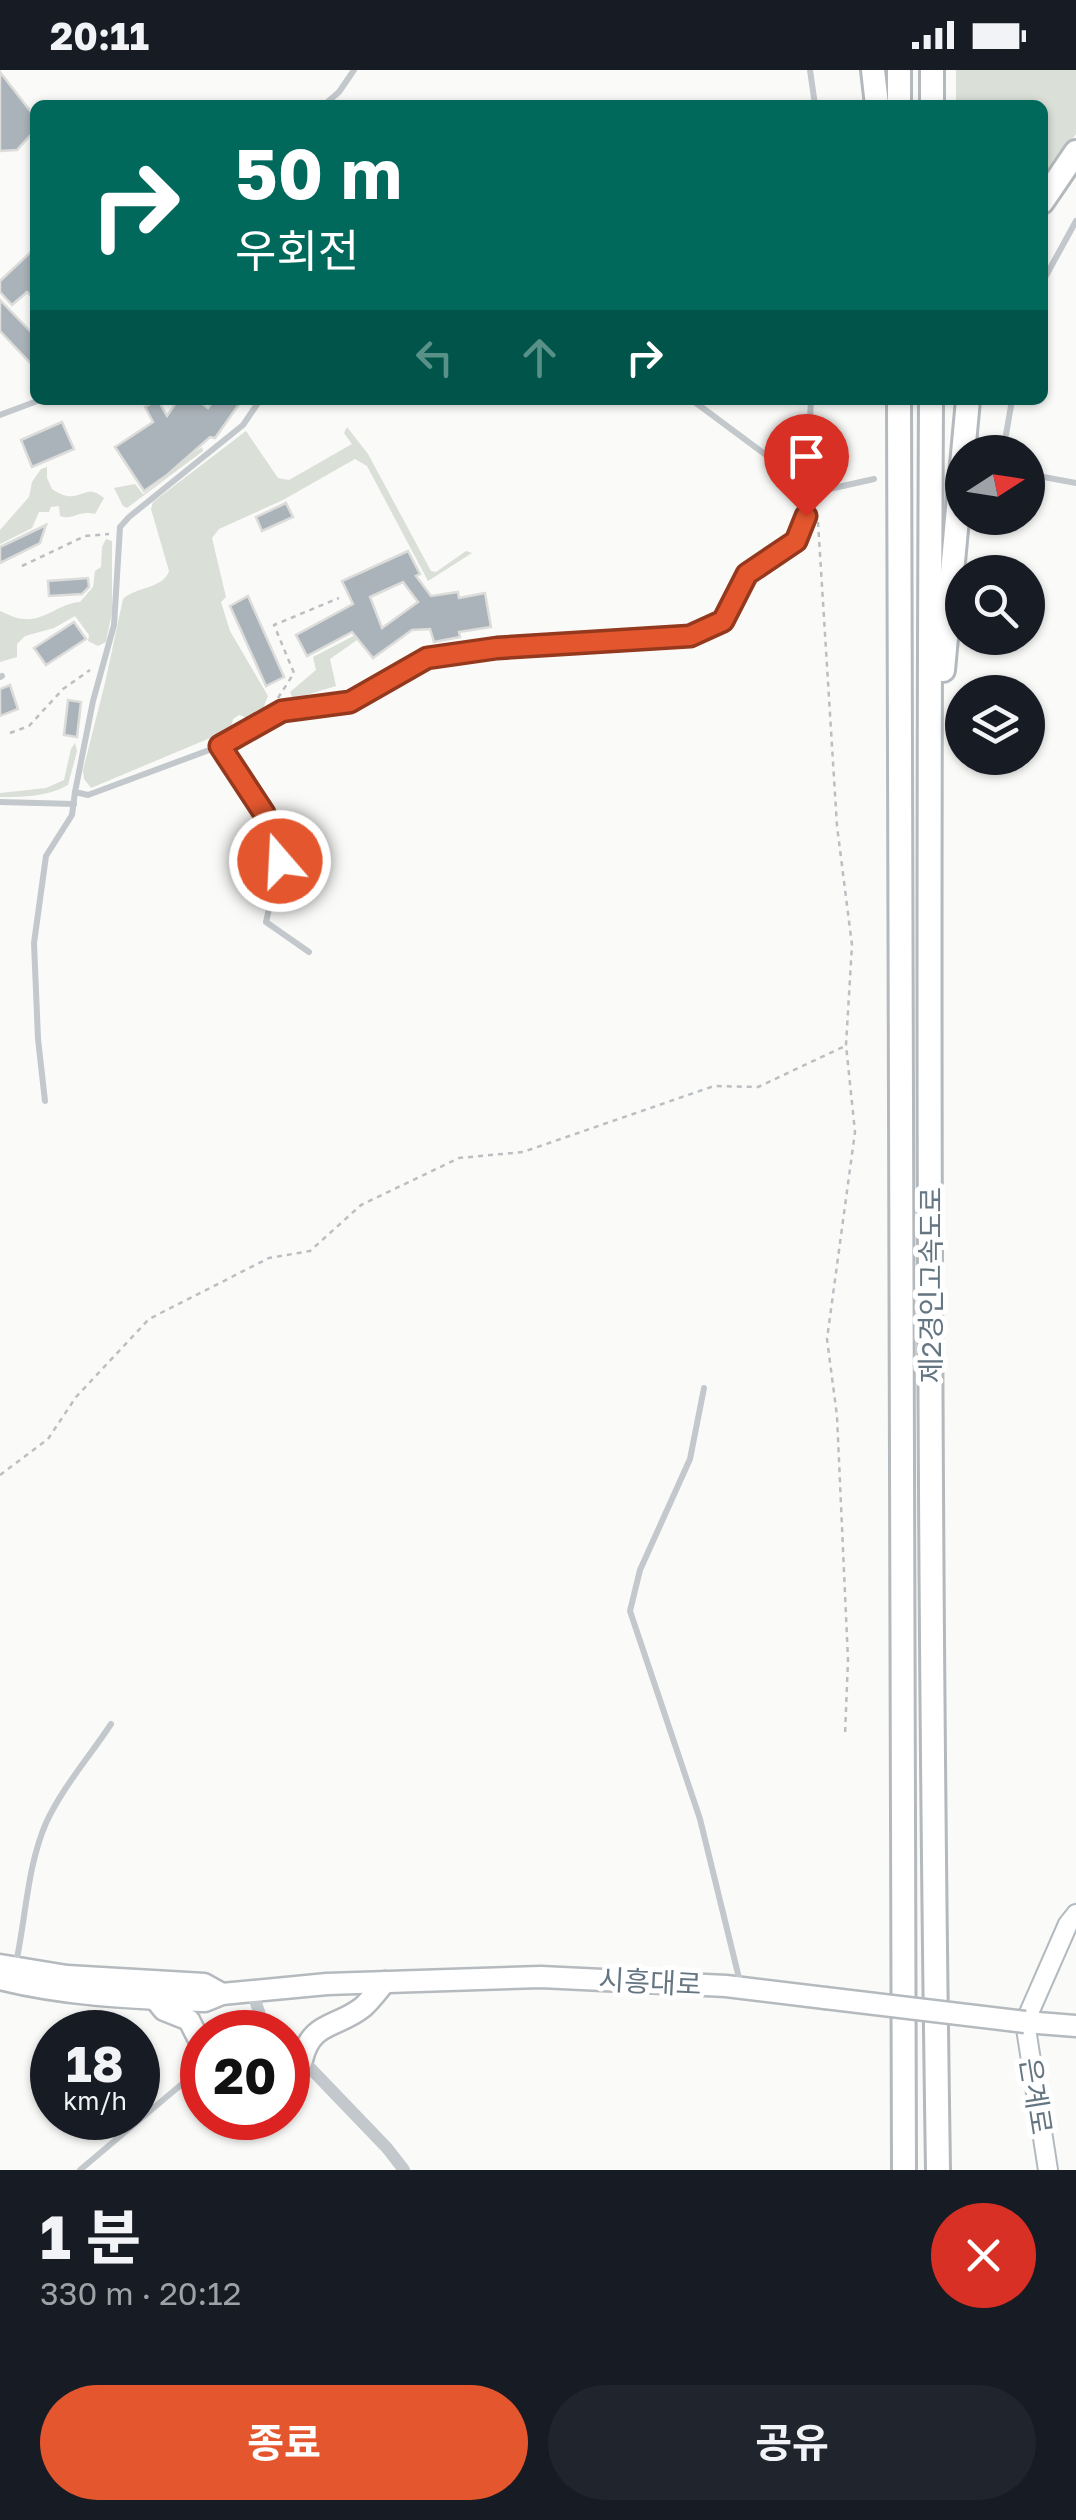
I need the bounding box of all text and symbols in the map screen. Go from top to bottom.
text: 20:11 [50,13,149,58]
text: 50 m [235,130,402,214]
icon: right [70,140,200,270]
text: 우회전 [235,223,359,277]
icon: left [407,330,462,385]
icon: ahead [512,330,567,385]
icon: right [617,330,672,385]
pin [764,414,849,517]
icon: arrive [779,429,834,484]
north arrow [945,435,1045,535]
map controls [945,435,1045,775]
button: search [945,555,1045,655]
button: layers [945,675,1045,775]
position arrow [228,809,332,913]
street label: 제2경인고속도로 [914,1187,947,1383]
street label: 시흥대로 [598,1962,702,2001]
speed limit sign: 20 [180,2010,310,2140]
text: 18 [66,2033,124,2093]
street label: 은계로 [1014,2055,1059,2137]
text: km/h [63,2085,127,2116]
text: 1 분 [40,2200,141,2272]
button: close [931,2203,1036,2308]
text: 330 m · 20:12 [40,2274,241,2312]
button: 종료 [40,2385,528,2500]
button: 공유 [548,2385,1036,2500]

